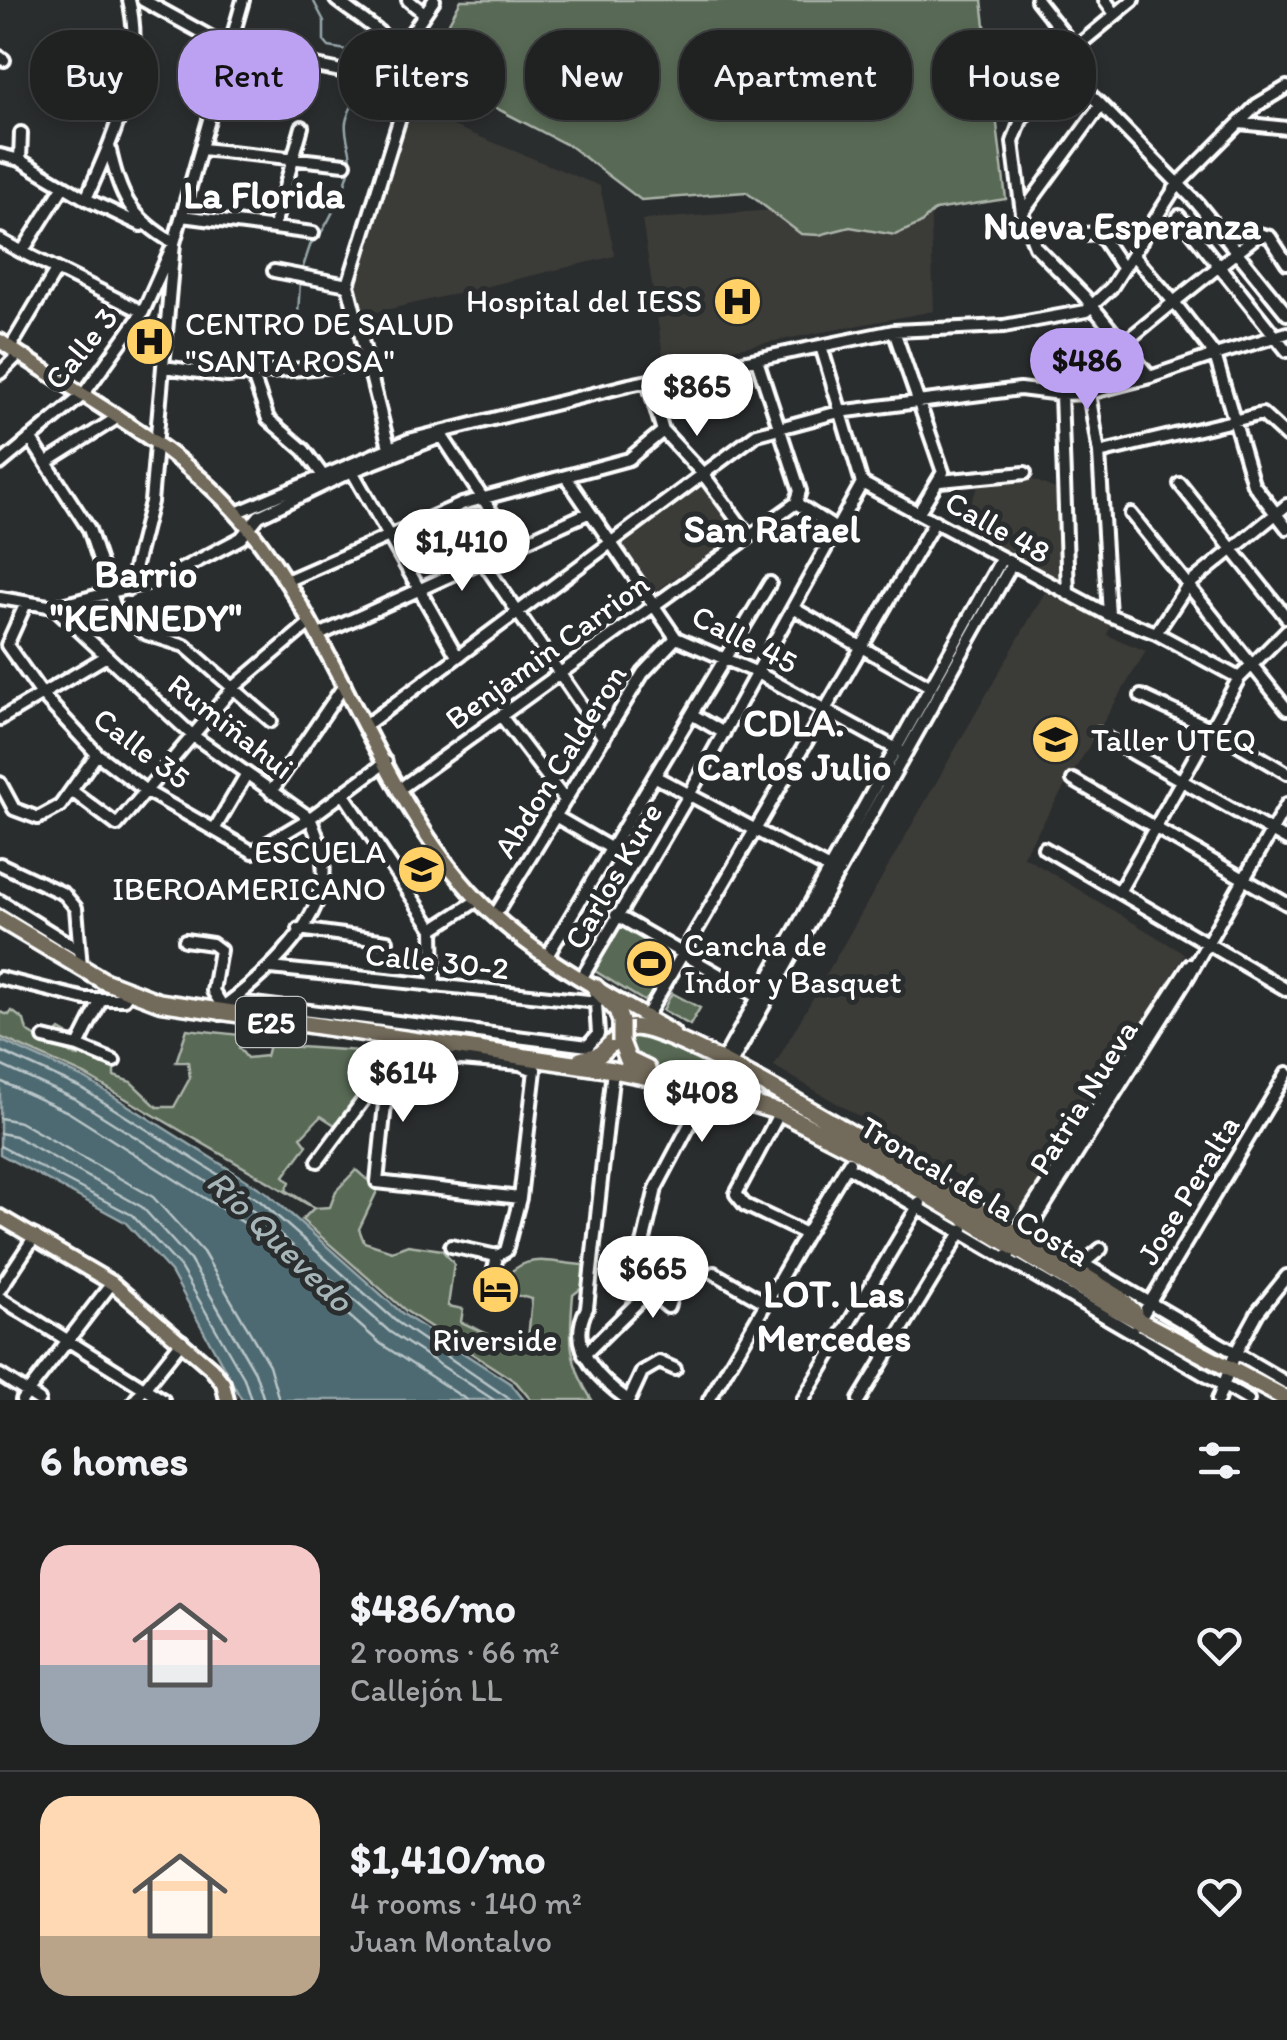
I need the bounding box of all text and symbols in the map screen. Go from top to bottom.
chip: Buy [30,30,158,120]
chip: Rent [178,30,319,120]
chip: Filters [339,30,505,120]
chip: New [525,30,659,120]
chip: Apartment [679,30,912,120]
chip: House [932,30,1096,120]
district label: La Florida [183,172,345,218]
district label: Nueva Esperanza [983,203,1261,249]
hospital icon: Hospital del IESS [711,275,763,327]
place label: Hospital del IESS [466,282,702,320]
street label: Calle 3 [36,299,126,397]
place label: CENTRO DE SALUD "SANTA ROSA" [185,305,454,380]
hospital icon: CENTRO DE SALUD "SANTA ROSA" [124,316,176,368]
pin: $486 [1028,328,1146,413]
text: $486 [1052,341,1122,379]
pin: $865 [638,354,756,439]
text: $865 [663,367,731,405]
street label: Calle 48 [939,483,1057,571]
district label: San Rafael [684,506,860,552]
pin: $1,410 [381,509,543,594]
text: $1,410 [416,522,508,560]
district label: Barrio "KENNEDY" [50,551,242,641]
street label: Benjamin Carrion [438,564,656,738]
street label: Calle 45 [686,596,804,682]
street label: Abdon Calderon [485,657,635,865]
street label: Rumiñahui [161,665,301,787]
street label: Calle 35 [86,699,198,797]
district label: CDLA. Carlos Julio [697,700,891,790]
school or university icon: Taller UTEQ [1030,714,1082,766]
place label: Taller UTEQ [1091,721,1256,759]
street label: Carlos Kure [556,796,670,956]
place label: ESCUELA IBEROAMERICANO [112,833,386,908]
school or university icon: ESCUELA IBEROAMERICANO [395,844,447,896]
place label: Cancha de Indor y Basquet [684,926,902,1001]
street label: Calle 30-2 [363,935,511,987]
sports icon: Cancha de Indor y Basquet [623,937,675,989]
road number: E25 [236,997,306,1047]
street label: Patria Nueva [1020,1012,1146,1182]
pin: $614 [344,1040,462,1125]
text: $614 [369,1053,437,1091]
pin: $408 [643,1060,761,1145]
text: $408 [666,1073,738,1111]
street label: Troncal de la Costa [853,1107,1097,1275]
street label: Jose Peralta [1129,1108,1247,1271]
water label: Río Quevedo [198,1161,363,1322]
pin: $665 [594,1236,712,1321]
text: $665 [620,1249,686,1287]
hotel icon: Riverside [469,1264,521,1316]
district label: LOT. Las Mercedes [757,1271,911,1361]
place label: Riverside [433,1321,557,1359]
icon: filters [1192,1433,1247,1488]
text: 6 homes [40,1435,188,1486]
text: $486/mo [350,1582,516,1633]
icon: home [120,1585,240,1705]
icon: heart [1192,1618,1247,1673]
text: 2 rooms · 66 m² [350,1633,560,1671]
text: Callejón LL [350,1671,502,1709]
text: $1,410/mo [350,1833,546,1884]
icon: home [120,1836,240,1956]
icon: heart [1192,1869,1247,1924]
text: 4 rooms · 140 m² [350,1884,582,1922]
text: Juan Montalvo [350,1922,552,1960]

